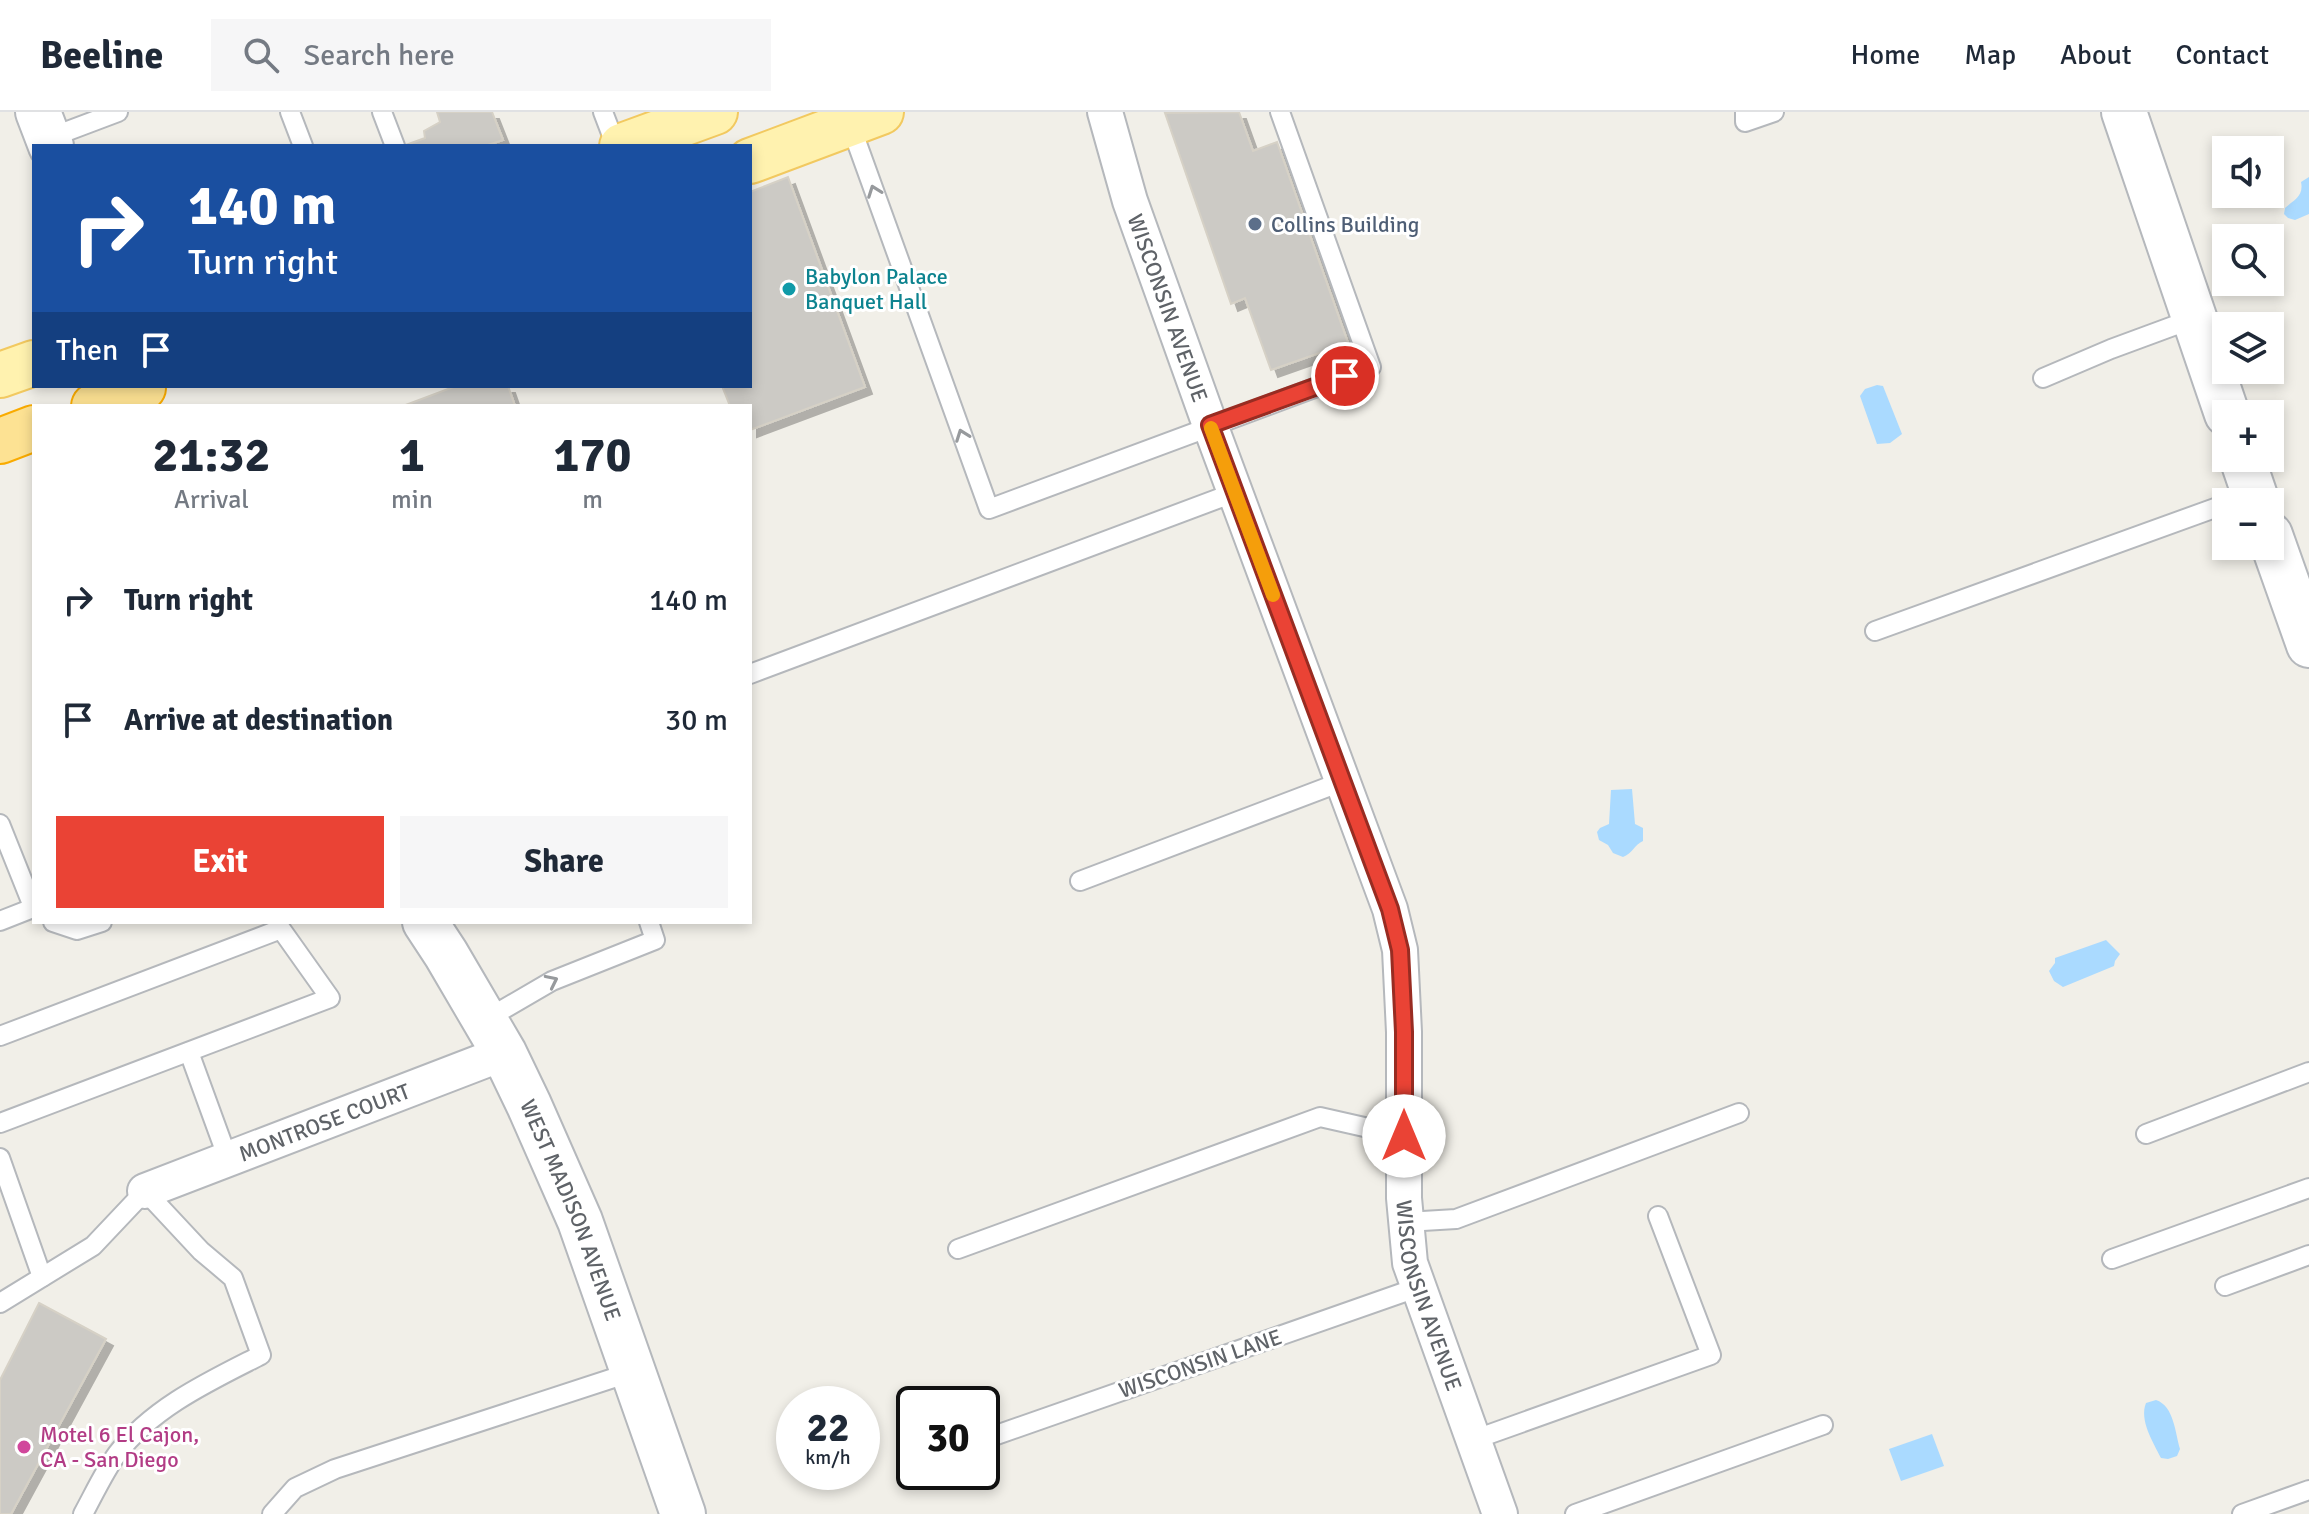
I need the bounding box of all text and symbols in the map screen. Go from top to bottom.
search box [211,19,771,91]
text: Beeline [40,32,163,79]
icon: search [239,33,283,77]
text: Search here [303,37,455,74]
text: Home [1851,38,1920,72]
text: Map [1964,38,2016,72]
text: About [2060,38,2132,72]
text: Contact [2176,38,2269,72]
map controls [2212,136,2284,560]
button: sound [2212,136,2284,208]
text: 140 m [188,171,336,240]
icon: right [56,176,160,280]
one-way arrow [867,185,884,199]
street label: WISCONSIN AVENUE [1122,210,1214,406]
place label: Collins Building [1271,211,1419,238]
marker: Collins Building [1246,215,1264,233]
button: search [2212,224,2284,296]
text: Turn right [188,240,338,285]
place label: Babylon Palace Banquet Hall [805,263,948,315]
marker: Babylon Palace Banquet Hall [780,280,798,298]
button: layers [2212,312,2284,384]
icon: arrive [134,328,178,372]
text: Then [56,332,118,369]
pin [1311,342,1379,410]
icon: arrive [1323,354,1367,398]
button: + [2212,400,2284,472]
text: 21:32 [153,426,270,485]
text: 1 [399,426,425,485]
text: 170 [554,426,631,485]
one-way arrow [956,429,972,443]
text: Arrival [174,484,249,516]
text: min [391,484,433,516]
text: m [582,484,603,516]
button: − [2212,488,2284,560]
icon: right [56,578,100,622]
text: Turn right [124,582,253,619]
text: 140 m [649,582,728,619]
icon: arrive [56,698,100,742]
text: Arrive at destination [124,702,393,739]
text: 30 m [665,702,728,739]
button: Exit [56,816,384,908]
button: Share [400,816,728,908]
one-way arrow [544,975,559,991]
street label: MONTROSE COURT [235,1077,414,1168]
position arrow [1362,1094,1446,1178]
street label: WEST MADISON AVENUE [514,1095,627,1324]
street label: WISCONSIN AVENUE [1390,1199,1468,1395]
street label: WISCONSIN LANE [1115,1323,1285,1404]
speed limit sign: 30 [896,1386,1000,1490]
text: 22 [806,1403,850,1453]
place label: Motel 6 El Cajon, CA - San Diego [40,1421,199,1473]
marker: Motel 6 El Cajon, CA - San Diego [15,1438,33,1456]
text: km/h [805,1445,851,1470]

